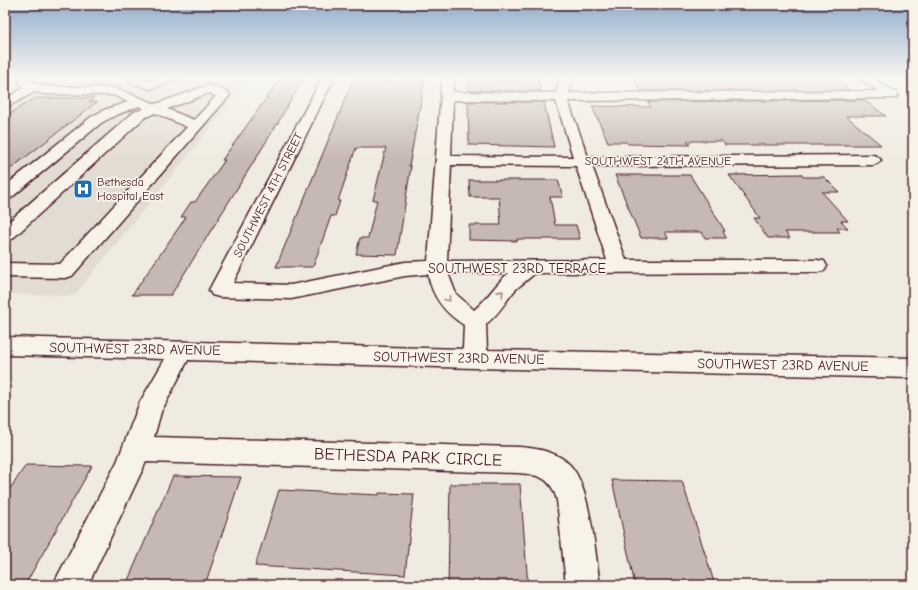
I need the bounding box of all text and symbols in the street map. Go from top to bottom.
street label: SOUTHWEST 4TH STREET [231,130,306,260]
street label: SOUTHWEST 24TH AVENUE [585,154,731,168]
place label: Bethesda Hospital East [97,175,164,203]
hospital icon: Bethesda Hospital East [72,178,94,200]
street label: SOUTHWEST 23RD TERRACE [428,260,606,277]
one-way arrow [497,290,504,297]
one-way arrow [444,295,451,302]
street label: SOUTHWEST 23RD AVENUE [49,339,221,359]
street label: SOUTHWEST 23RD AVENUE [373,348,545,368]
street label: SOUTHWEST 23RD AVENUE [697,355,869,375]
street label: BETHESDA PARK CIRCLE [314,444,502,470]

